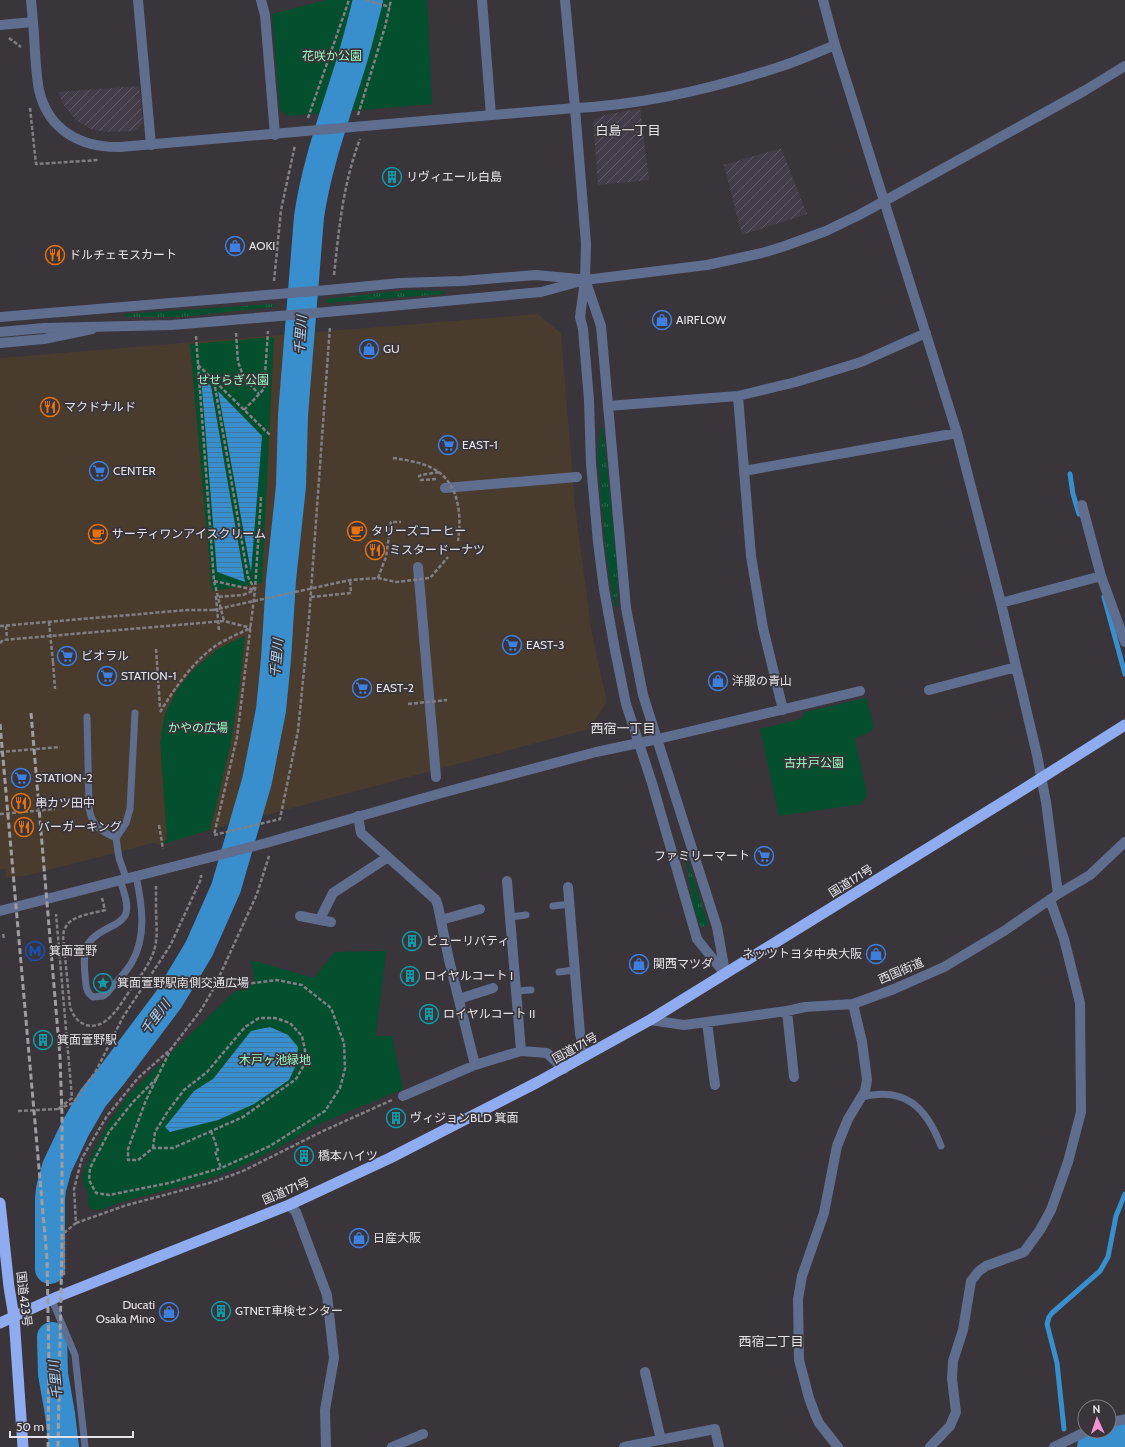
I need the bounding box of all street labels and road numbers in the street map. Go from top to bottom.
street label: 国道171号 [826,861,876,900]
street label: 西国街道 [876,954,926,987]
street label: 国道171号 [549,1029,600,1066]
street label: 国道171号 [260,1174,312,1207]
street label: 国道423号 [14,1270,35,1328]

